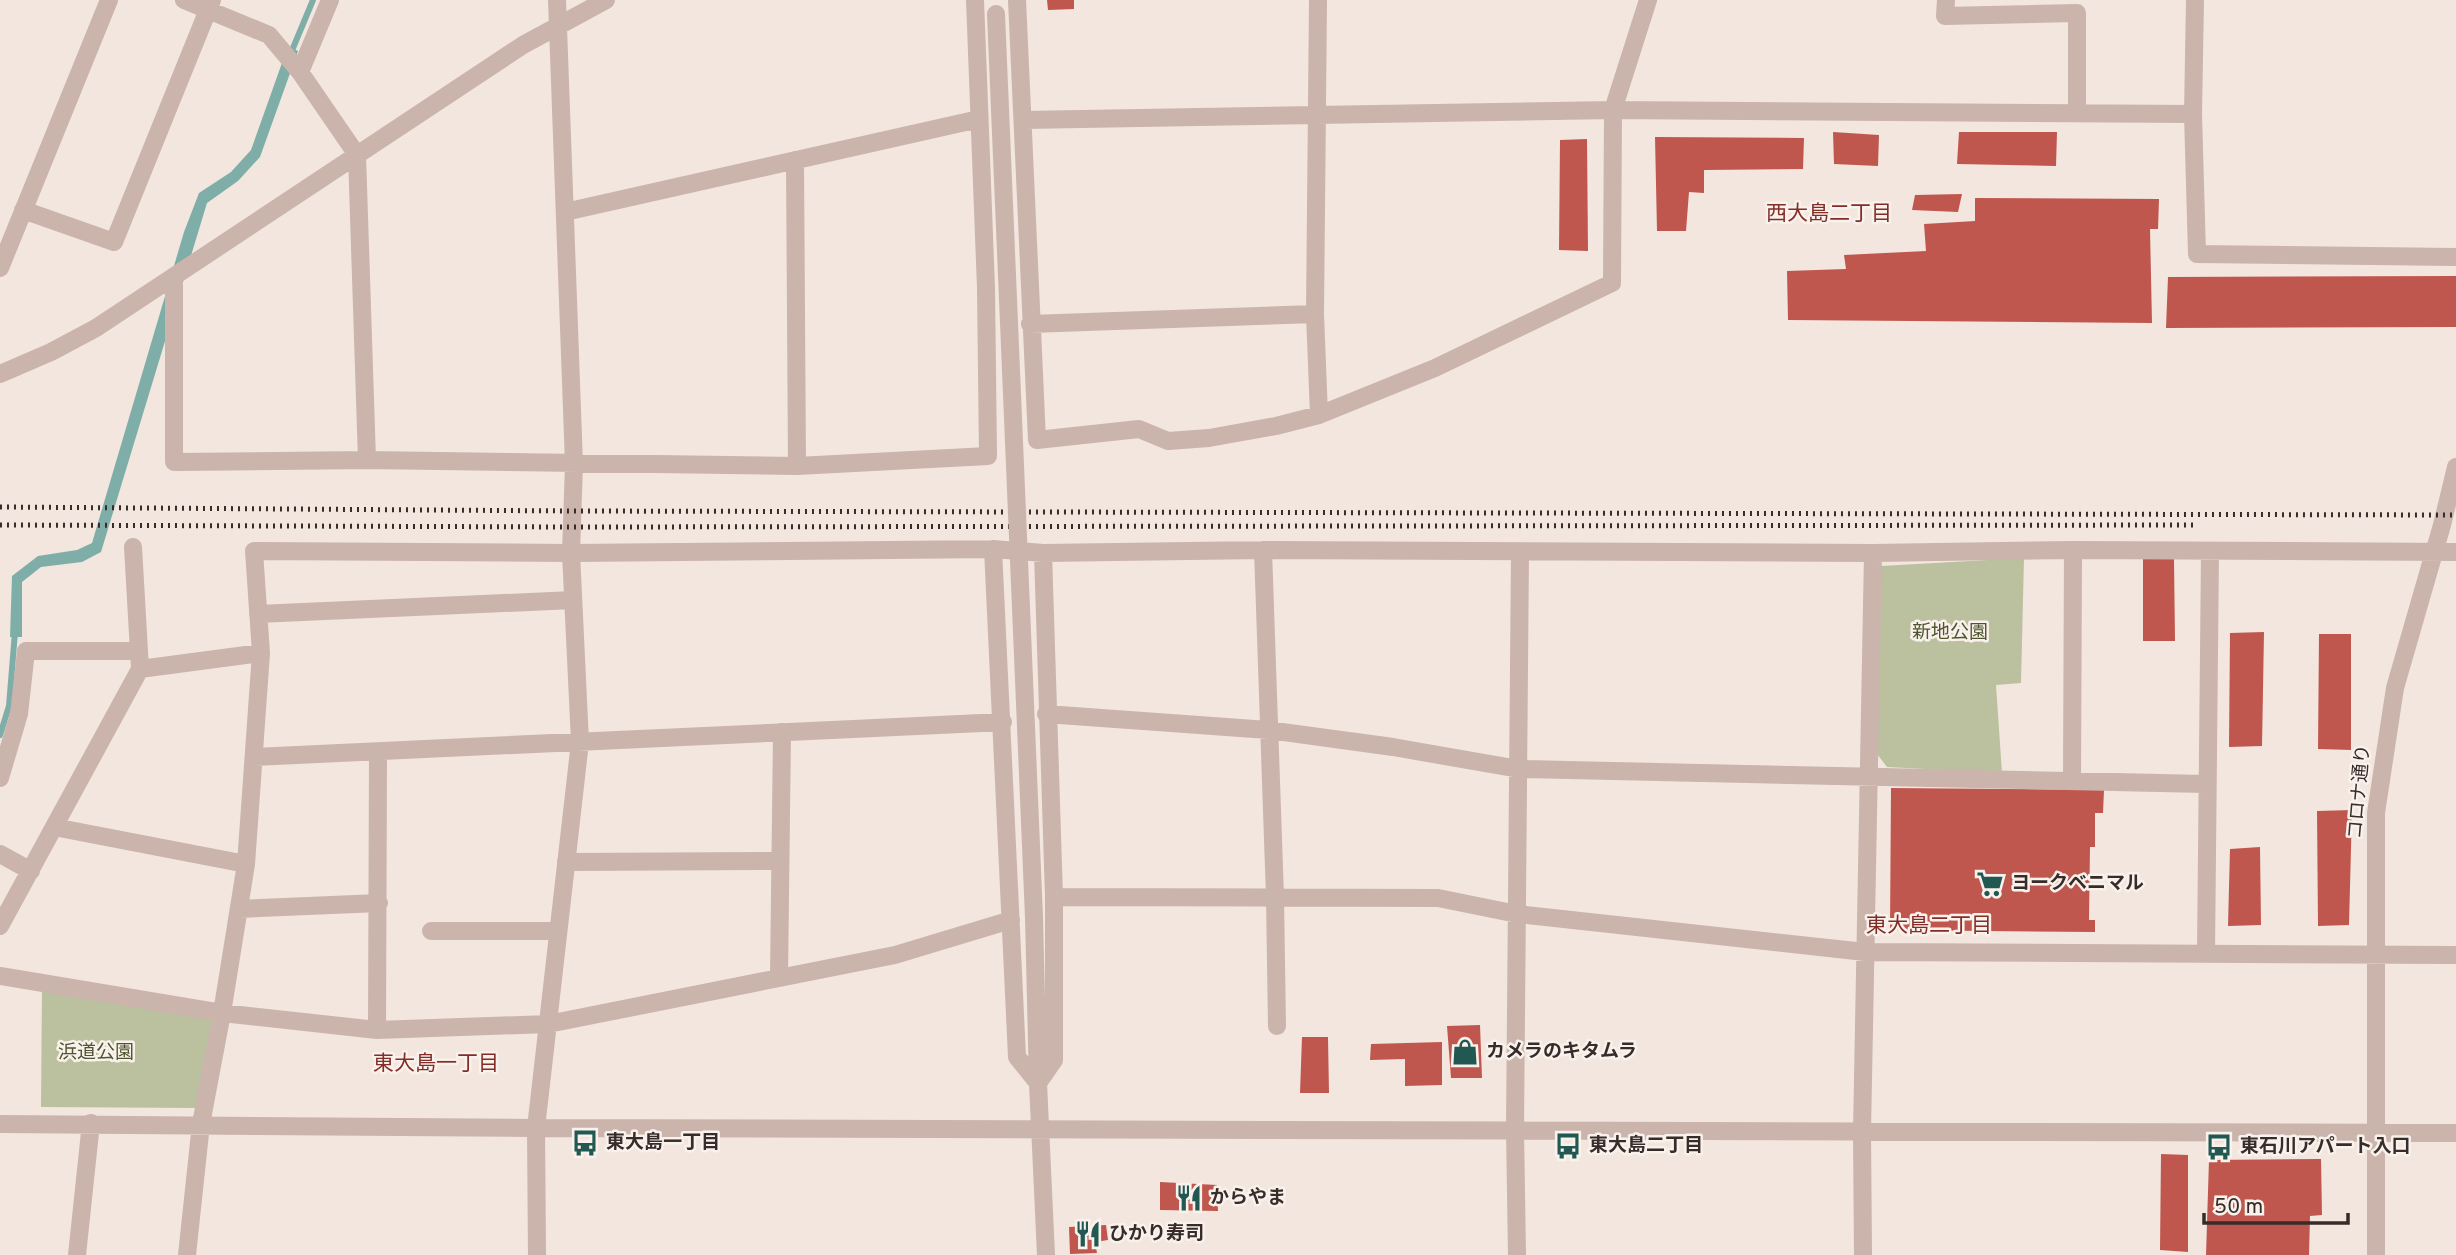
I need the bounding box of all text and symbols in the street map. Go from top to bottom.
district label: 西大島二丁目 [1766,201,1892,228]
park label: 新地公園 [1912,621,1988,645]
street label: コロナ通り [2344,744,2376,840]
supermarket icon: ヨークベニマル [1975,869,2005,899]
place label: ヨークベニマル [2011,872,2144,896]
district label: 東大島二丁目 [1866,913,1992,940]
shop icon: カメラのキタムラ [1450,1037,1480,1067]
place label: カメラのキタムラ [1486,1040,1637,1064]
park label: 浜道公園 [58,1041,134,1065]
district label: 東大島一丁目 [373,1051,499,1078]
bus stop icon: 東大島一丁目 [570,1128,600,1158]
place label: 東大島一丁目 [606,1131,720,1155]
bus stop icon: 東大島二丁目 [1553,1131,1583,1161]
bus stop icon: 東石川アパート入口 [2204,1132,2234,1162]
place label: 東大島二丁目 [1589,1134,1703,1158]
place label: 東石川アパート入口 [2240,1135,2411,1159]
scale bar [2204,1182,2348,1226]
restaurant icon: からやま [1174,1183,1204,1213]
place label: からやま [1210,1186,1286,1210]
text: 50 m [2214,1194,2263,1221]
restaurant icon: ひかり寿司 [1073,1219,1103,1249]
place label: ひかり寿司 [1109,1222,1204,1246]

